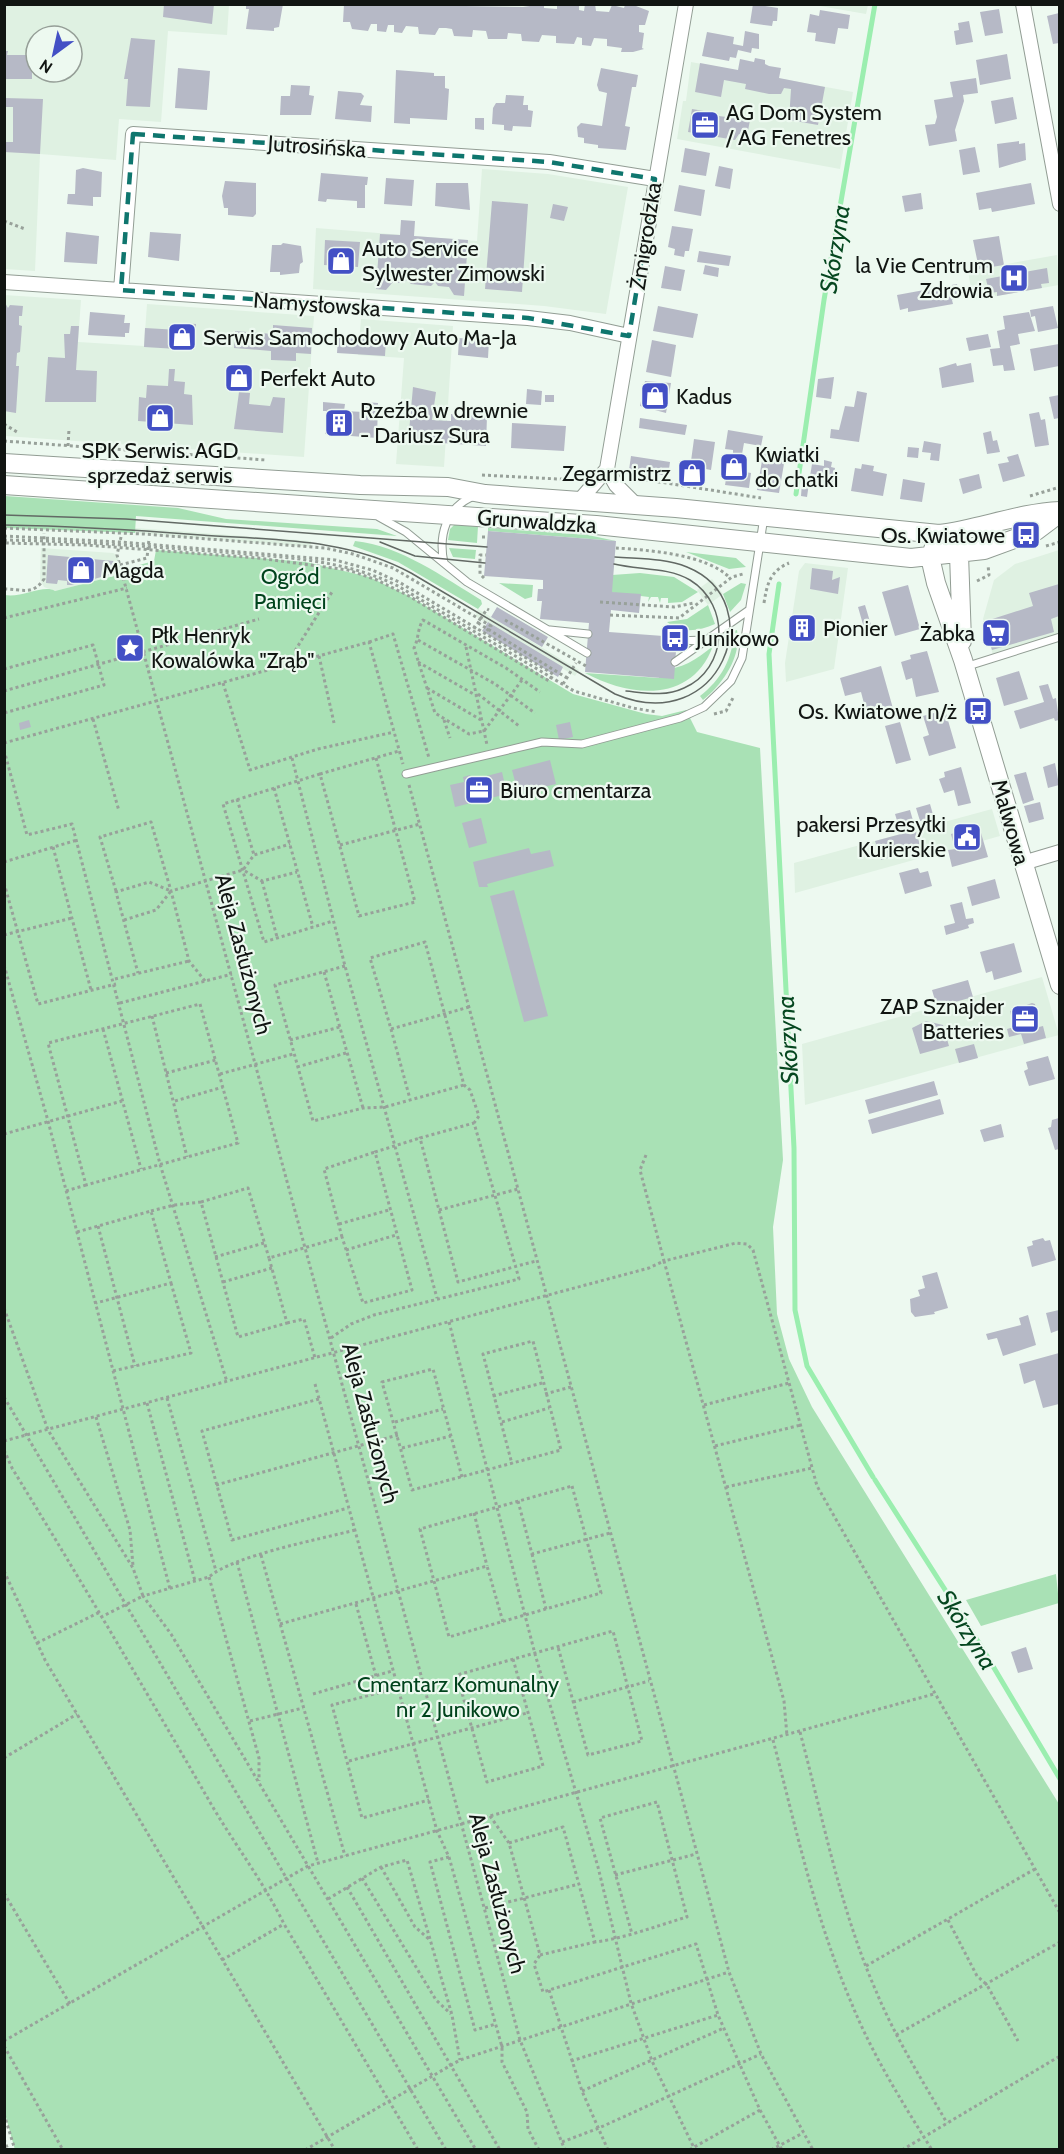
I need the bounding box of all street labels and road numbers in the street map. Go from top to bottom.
street label: Jutrosińska [266,130,368,163]
street label: Żmigrodzka [624,180,667,292]
street label: Namysłowska [252,287,382,322]
street label: Grunwaldzka [476,504,598,539]
street label: Malwowa [985,776,1036,868]
street label: Aleja Zasłużonych [209,871,278,1038]
street label: Aleja Zasłużonych [336,1340,405,1507]
street label: Aleja Zasłużonych [463,1810,532,1977]

